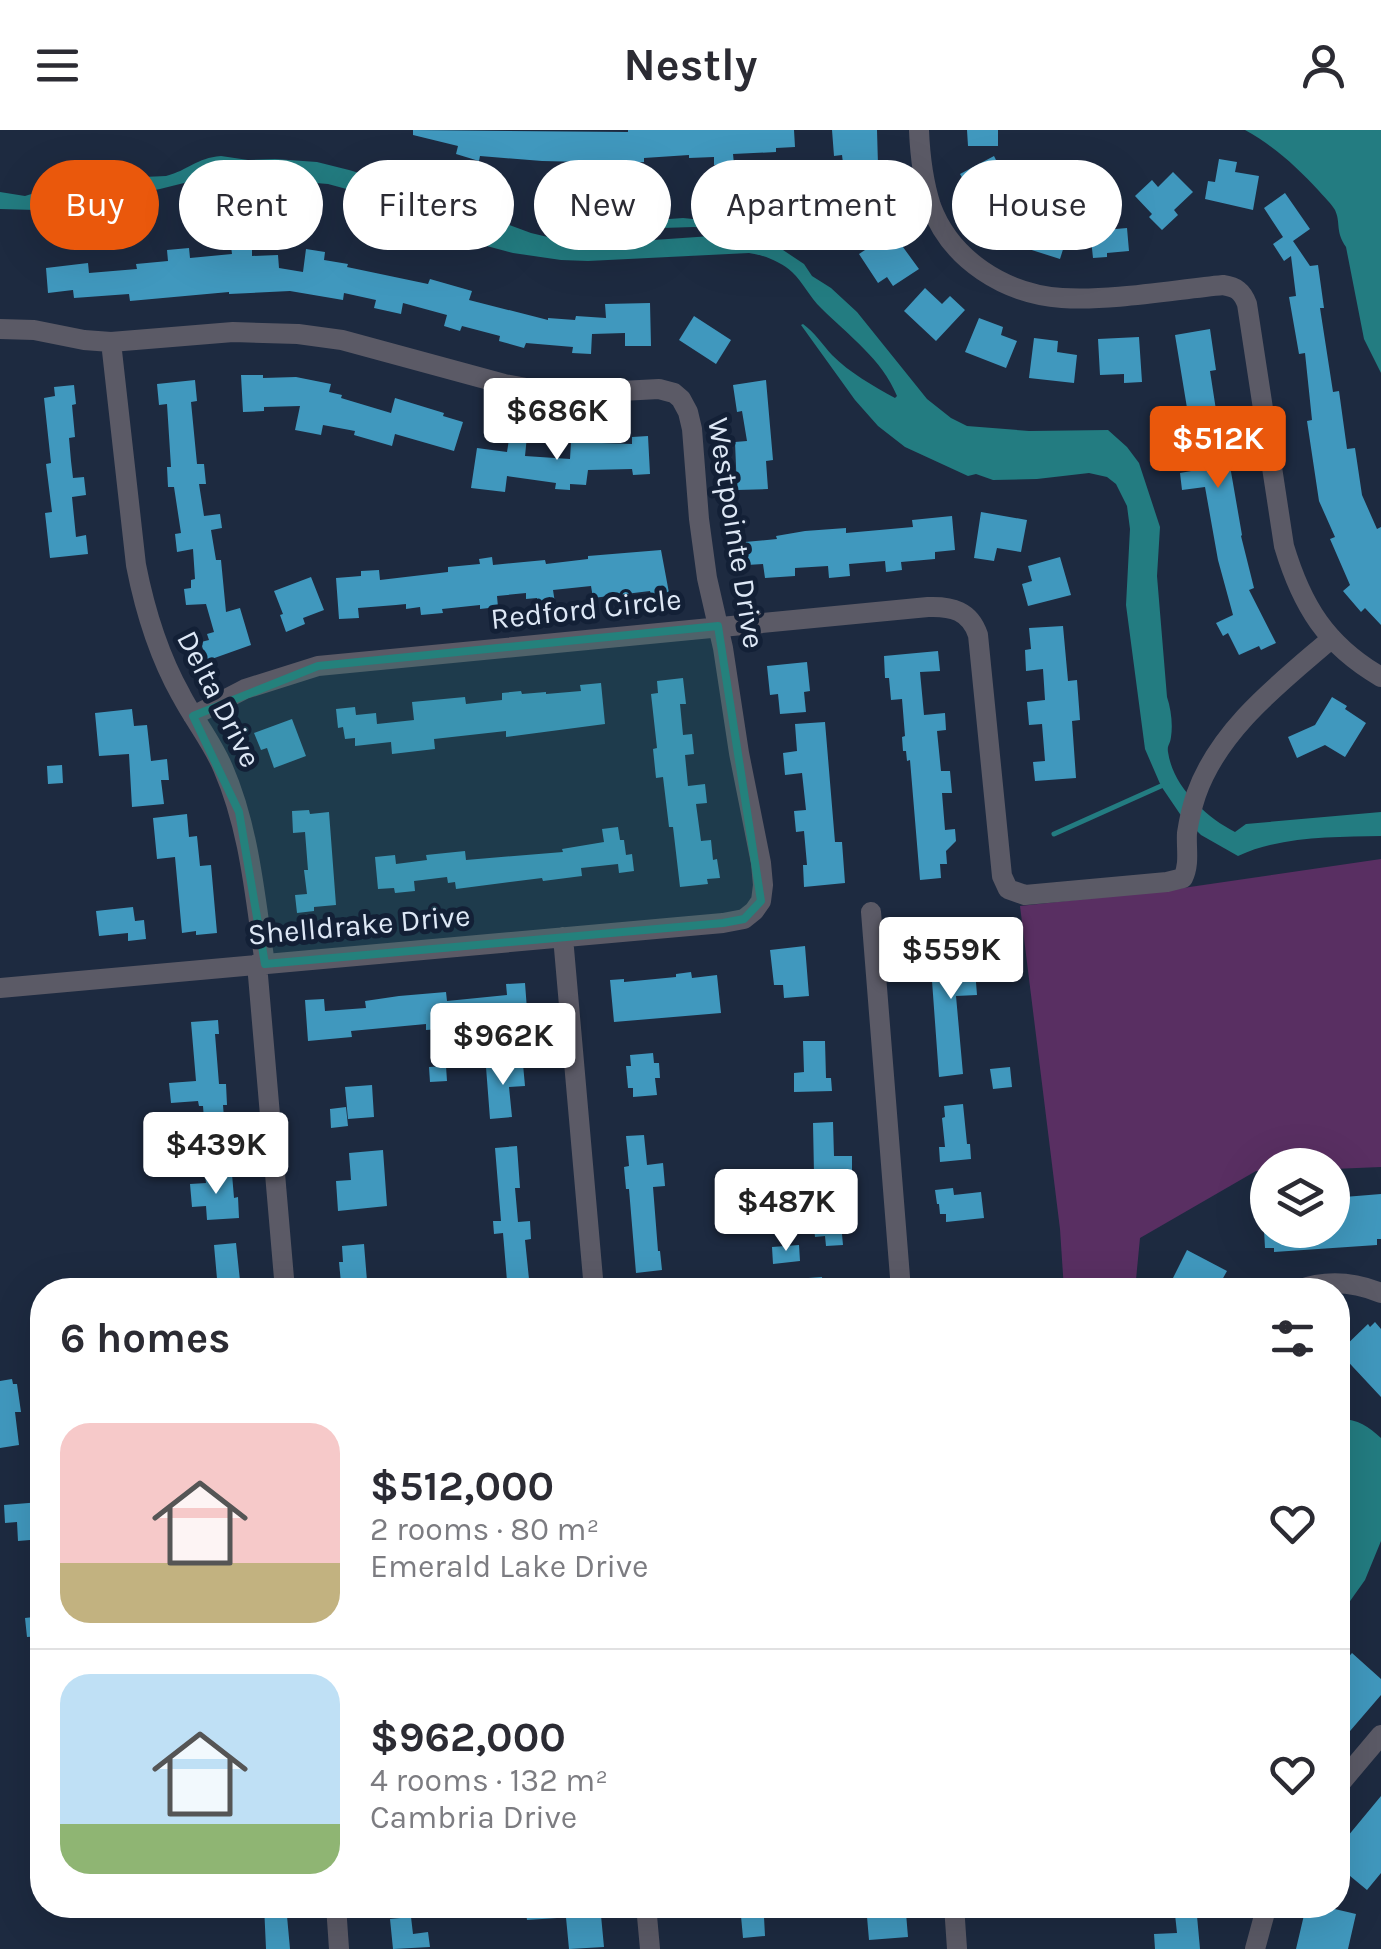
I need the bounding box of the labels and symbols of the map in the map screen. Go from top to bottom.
pin: $686K [487,378,627,463]
pin: $512K [1148,406,1288,491]
street label: Westpointe Drive [700,415,772,651]
street label: Redford Circle [489,581,683,637]
street label: Delta Drive [169,625,269,773]
street label: Shelldrake Drive [246,897,472,953]
pin: $559K [881,917,1021,1002]
pin: $962K [433,1003,573,1088]
pin: $439K [146,1112,286,1197]
pin: $487K [716,1169,856,1254]

